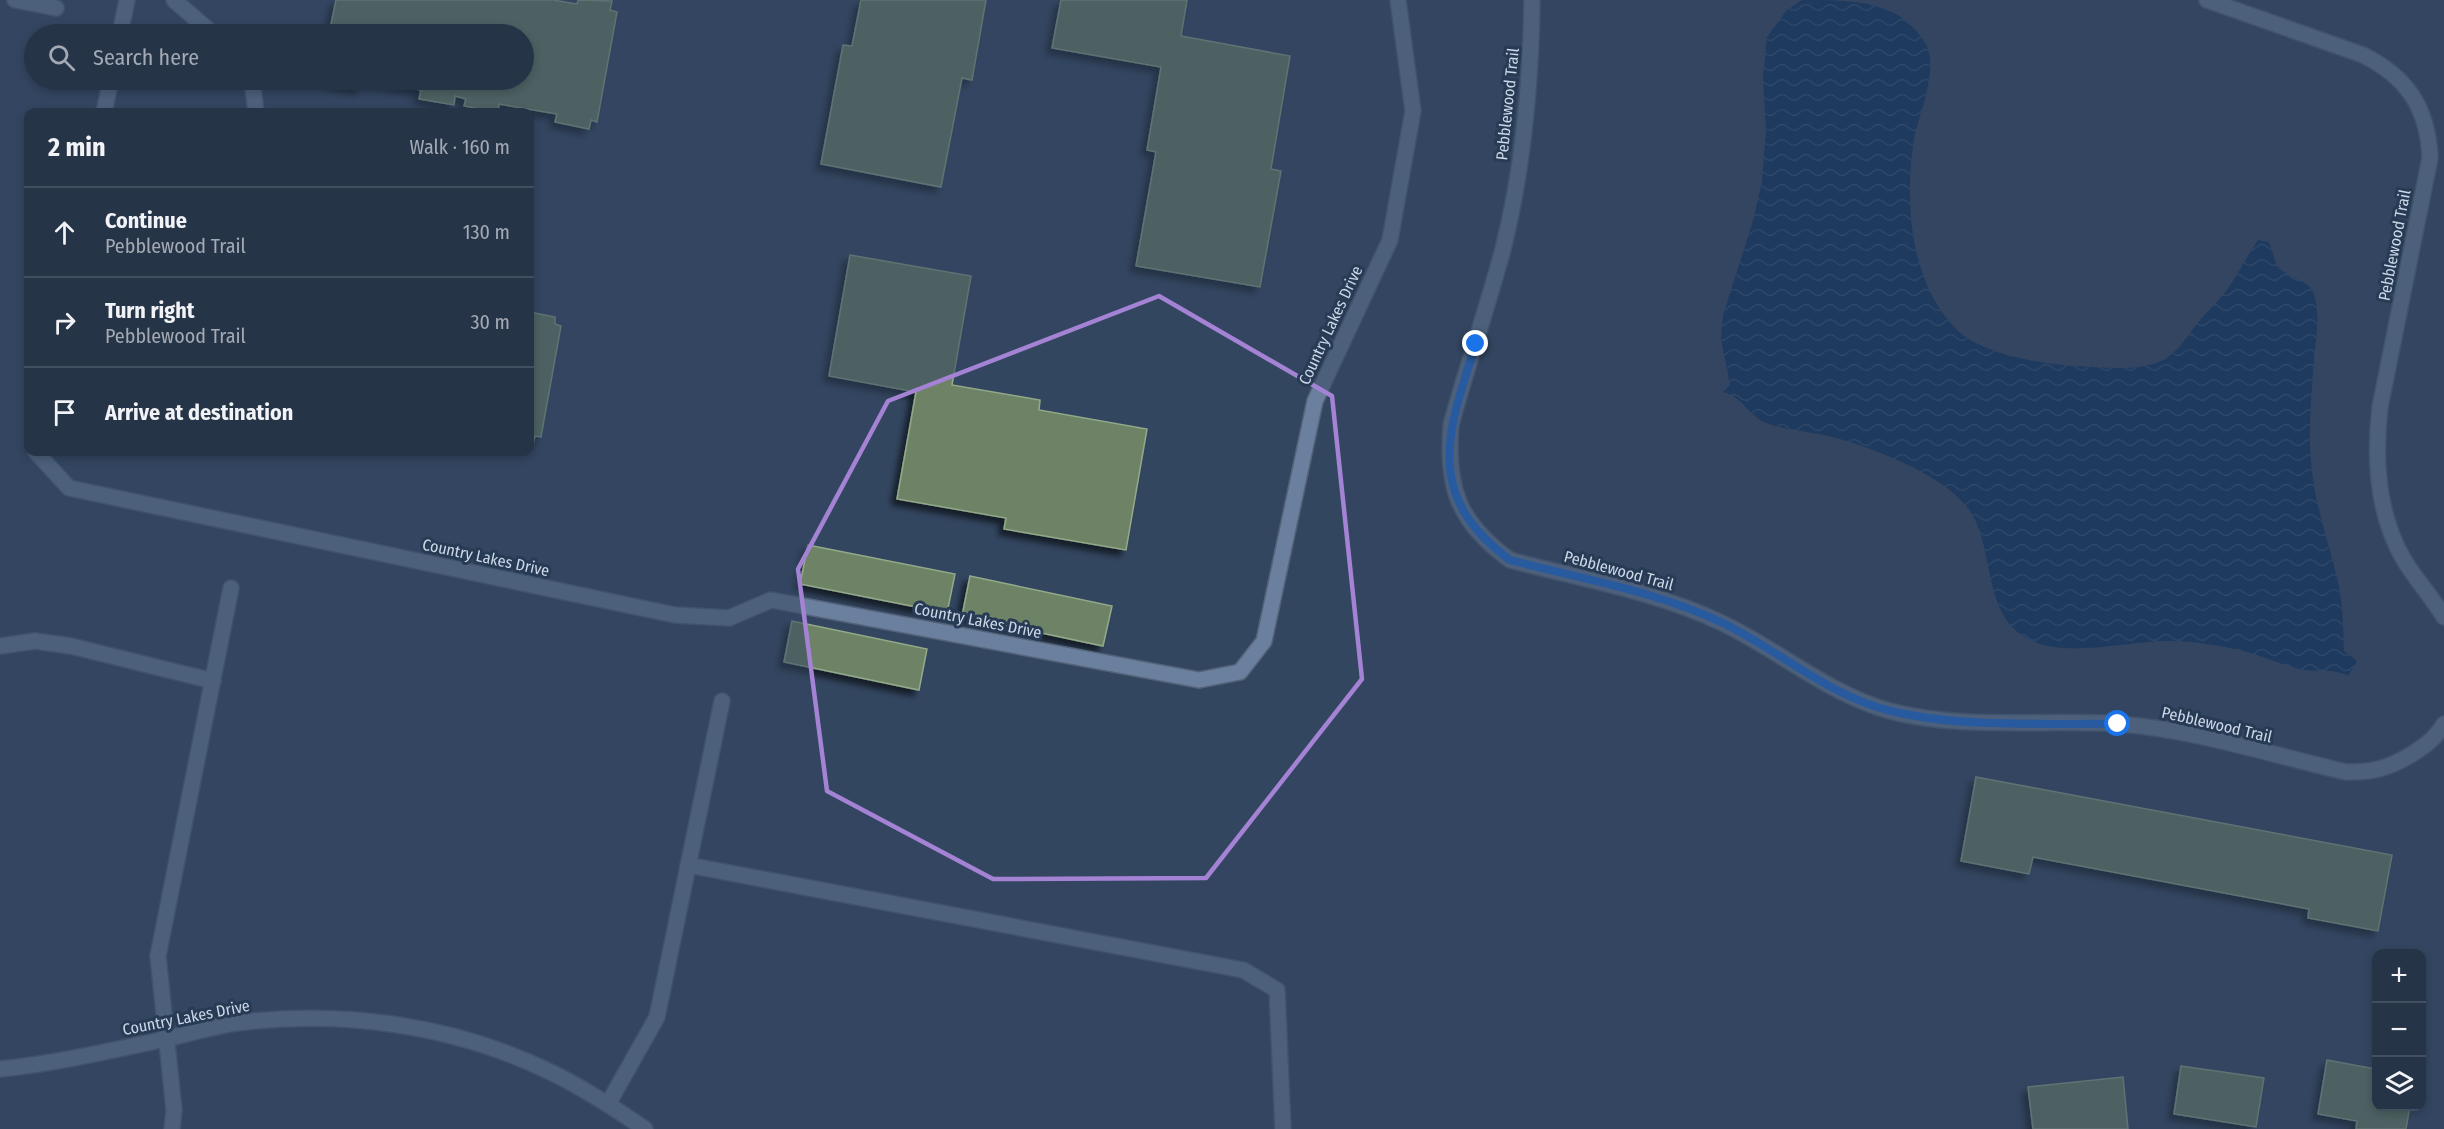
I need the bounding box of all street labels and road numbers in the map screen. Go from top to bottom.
street label: Pebblewood Trail [1492,47,1523,161]
street label: Pebblewood Trail [2374,188,2415,302]
street label: Country Lakes Drive [1295,263,1366,388]
street label: Country Lakes Drive [421,535,551,580]
street label: Pebblewood Trail [1562,547,1676,594]
street label: Country Lakes Drive [913,599,1043,642]
street label: Pebblewood Trail [2160,703,2274,746]
street label: Country Lakes Drive [121,996,251,1039]

